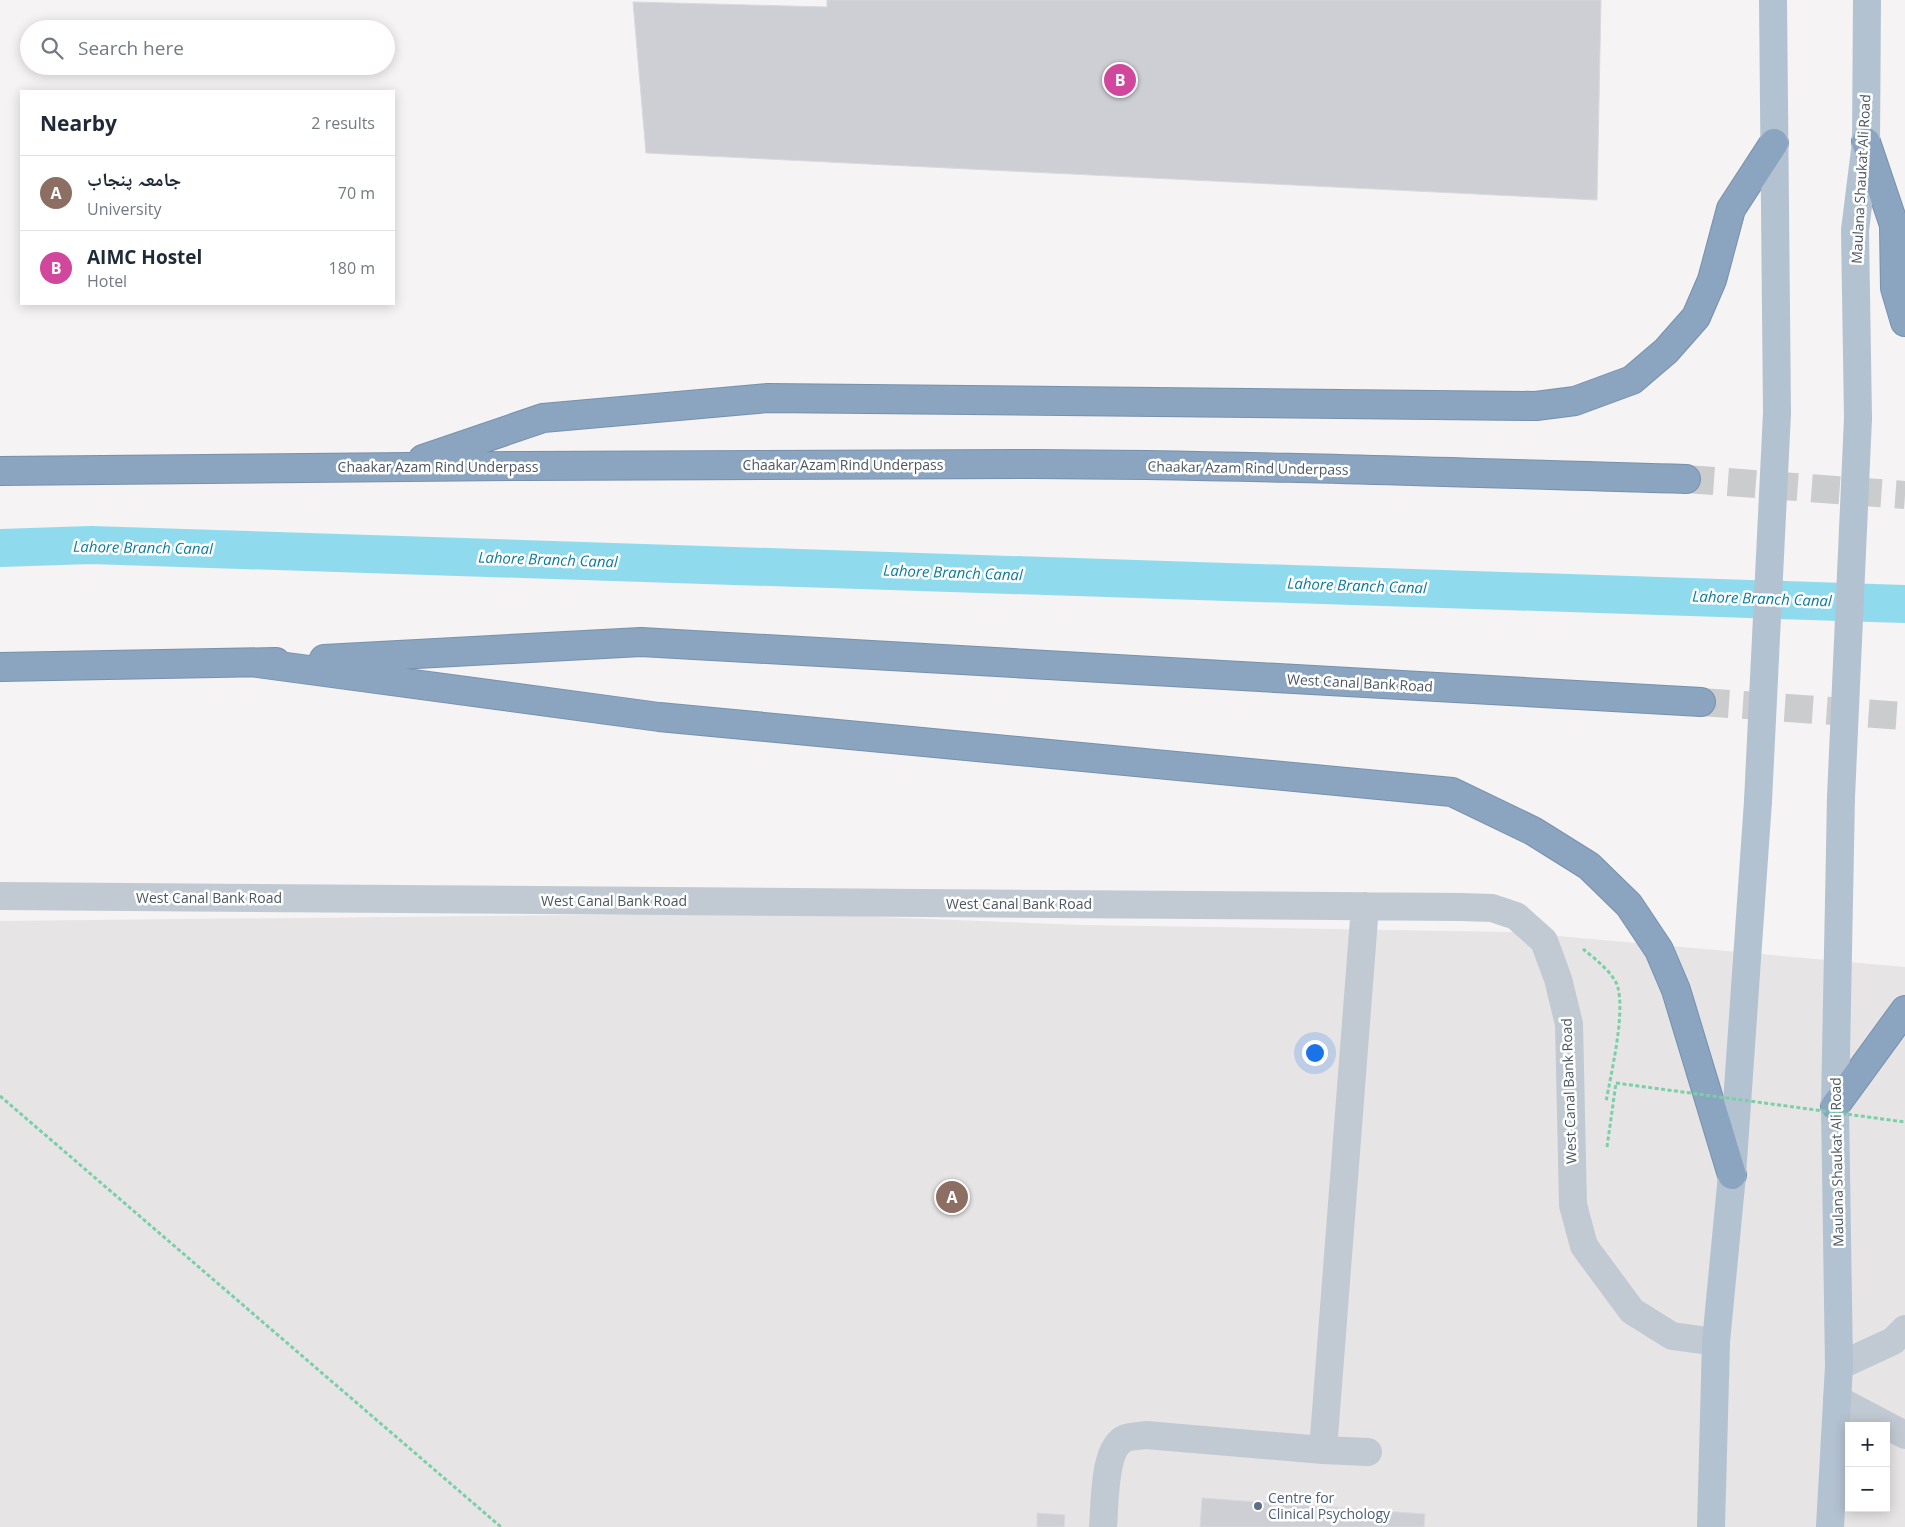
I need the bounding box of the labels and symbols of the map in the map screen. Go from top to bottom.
pin: B [1104,61,1136,99]
street label: Maulana Shaukat Ali Road [1847,94,1874,264]
street label: Chaakar Azam Rind Underpass [743,455,944,474]
street label: Chaakar Azam Rind Underpass [1147,456,1349,479]
street label: Chaakar Azam Rind Underpass [338,457,539,476]
water label: Lahore Branch Canal [73,536,214,558]
water label: Lahore Branch Canal [478,547,619,571]
water label: Lahore Branch Canal [883,560,1024,584]
water label: Lahore Branch Canal [1287,573,1428,597]
water label: Lahore Branch Canal [1692,586,1833,610]
street label: West Canal Bank Road [1287,669,1433,696]
street label: West Canal Bank Road [136,888,282,907]
street label: West Canal Bank Road [541,891,687,910]
street label: West Canal Bank Road [946,894,1092,913]
street label: West Canal Bank Road [1556,1018,1581,1164]
your location [1302,1040,1328,1066]
street label: Maulana Shaukat Ali Road [1826,1077,1847,1247]
pin: A [936,1178,968,1216]
place label: Centre for Clinical Psychology [1268,1488,1391,1523]
marker: Centre for Clinical Psychology [1252,1500,1264,1512]

